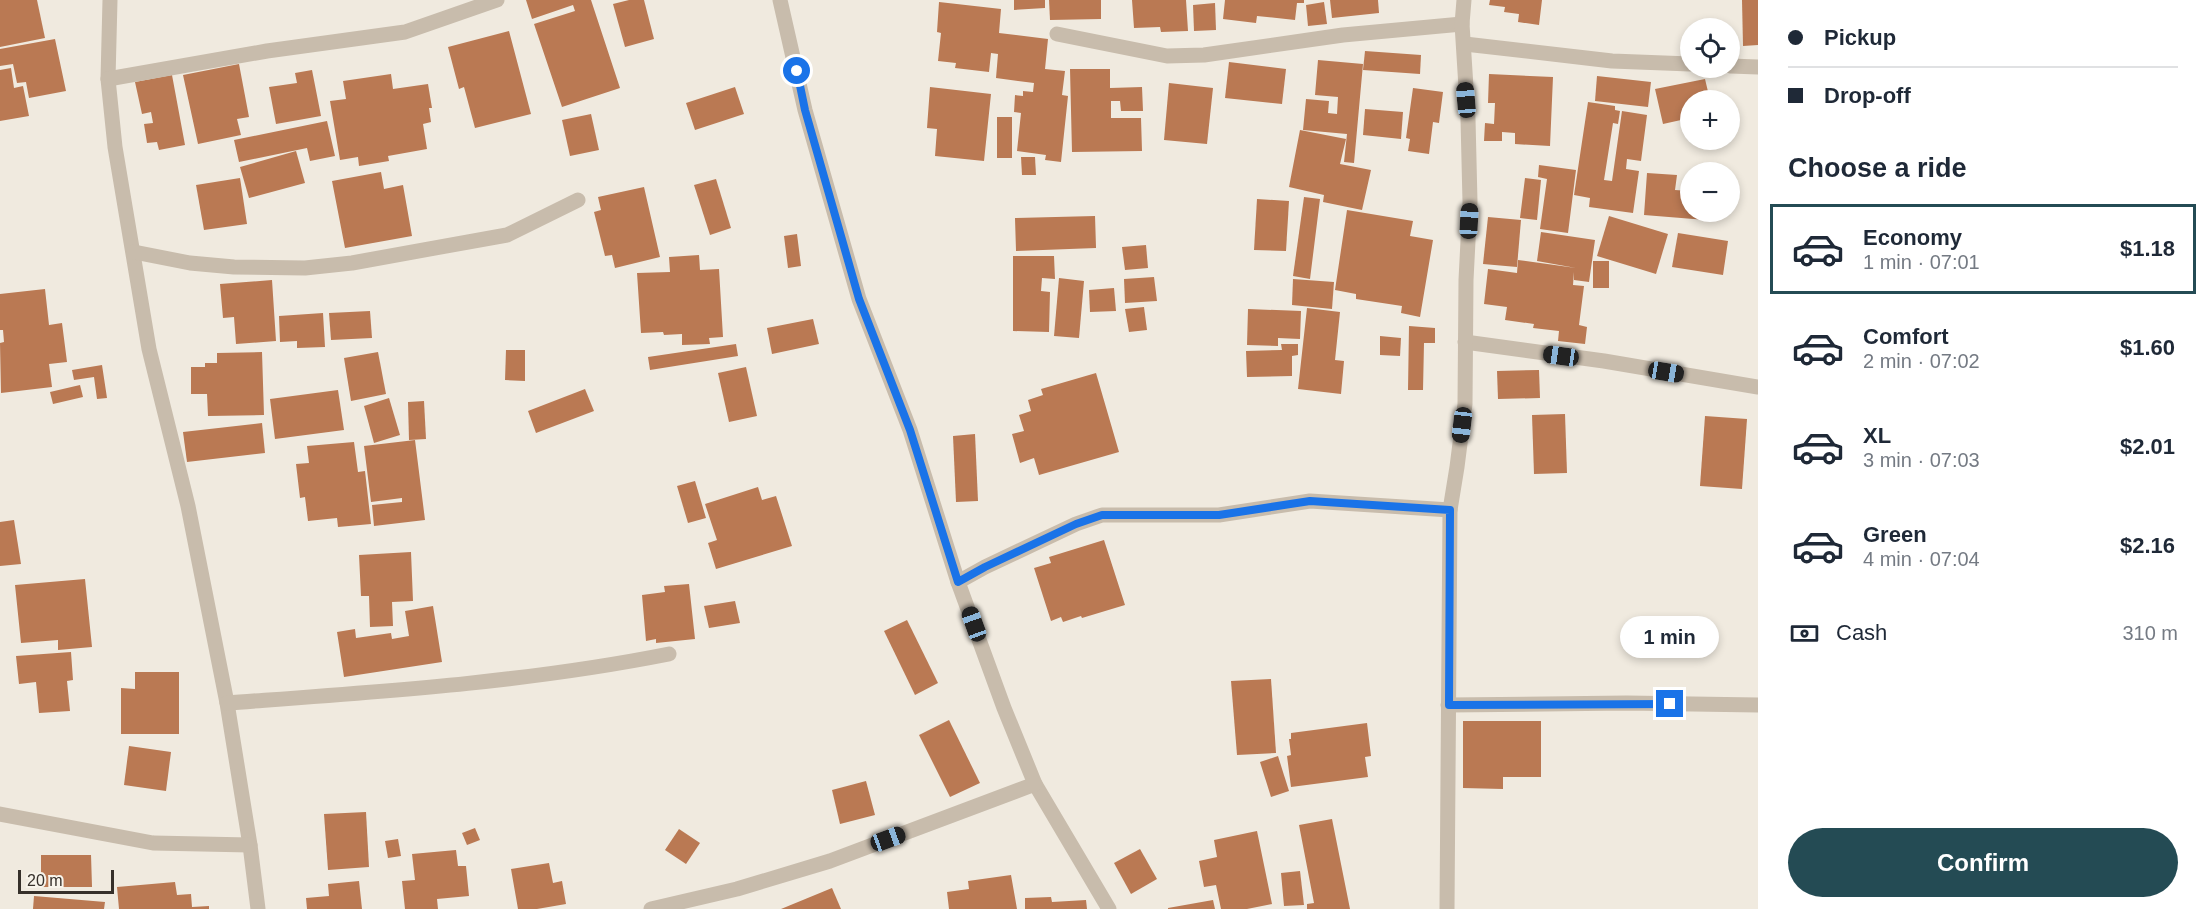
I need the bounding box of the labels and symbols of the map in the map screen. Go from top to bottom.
route start [783,57,810,84]
car [1455,81,1477,119]
car [1459,203,1479,239]
car [1542,345,1580,367]
car [1647,360,1685,384]
car [1451,406,1473,444]
car [959,604,989,644]
callout: 1 min [1620,617,1720,659]
route end [1656,690,1683,717]
car [868,824,908,854]
scale bar [18,867,114,894]

